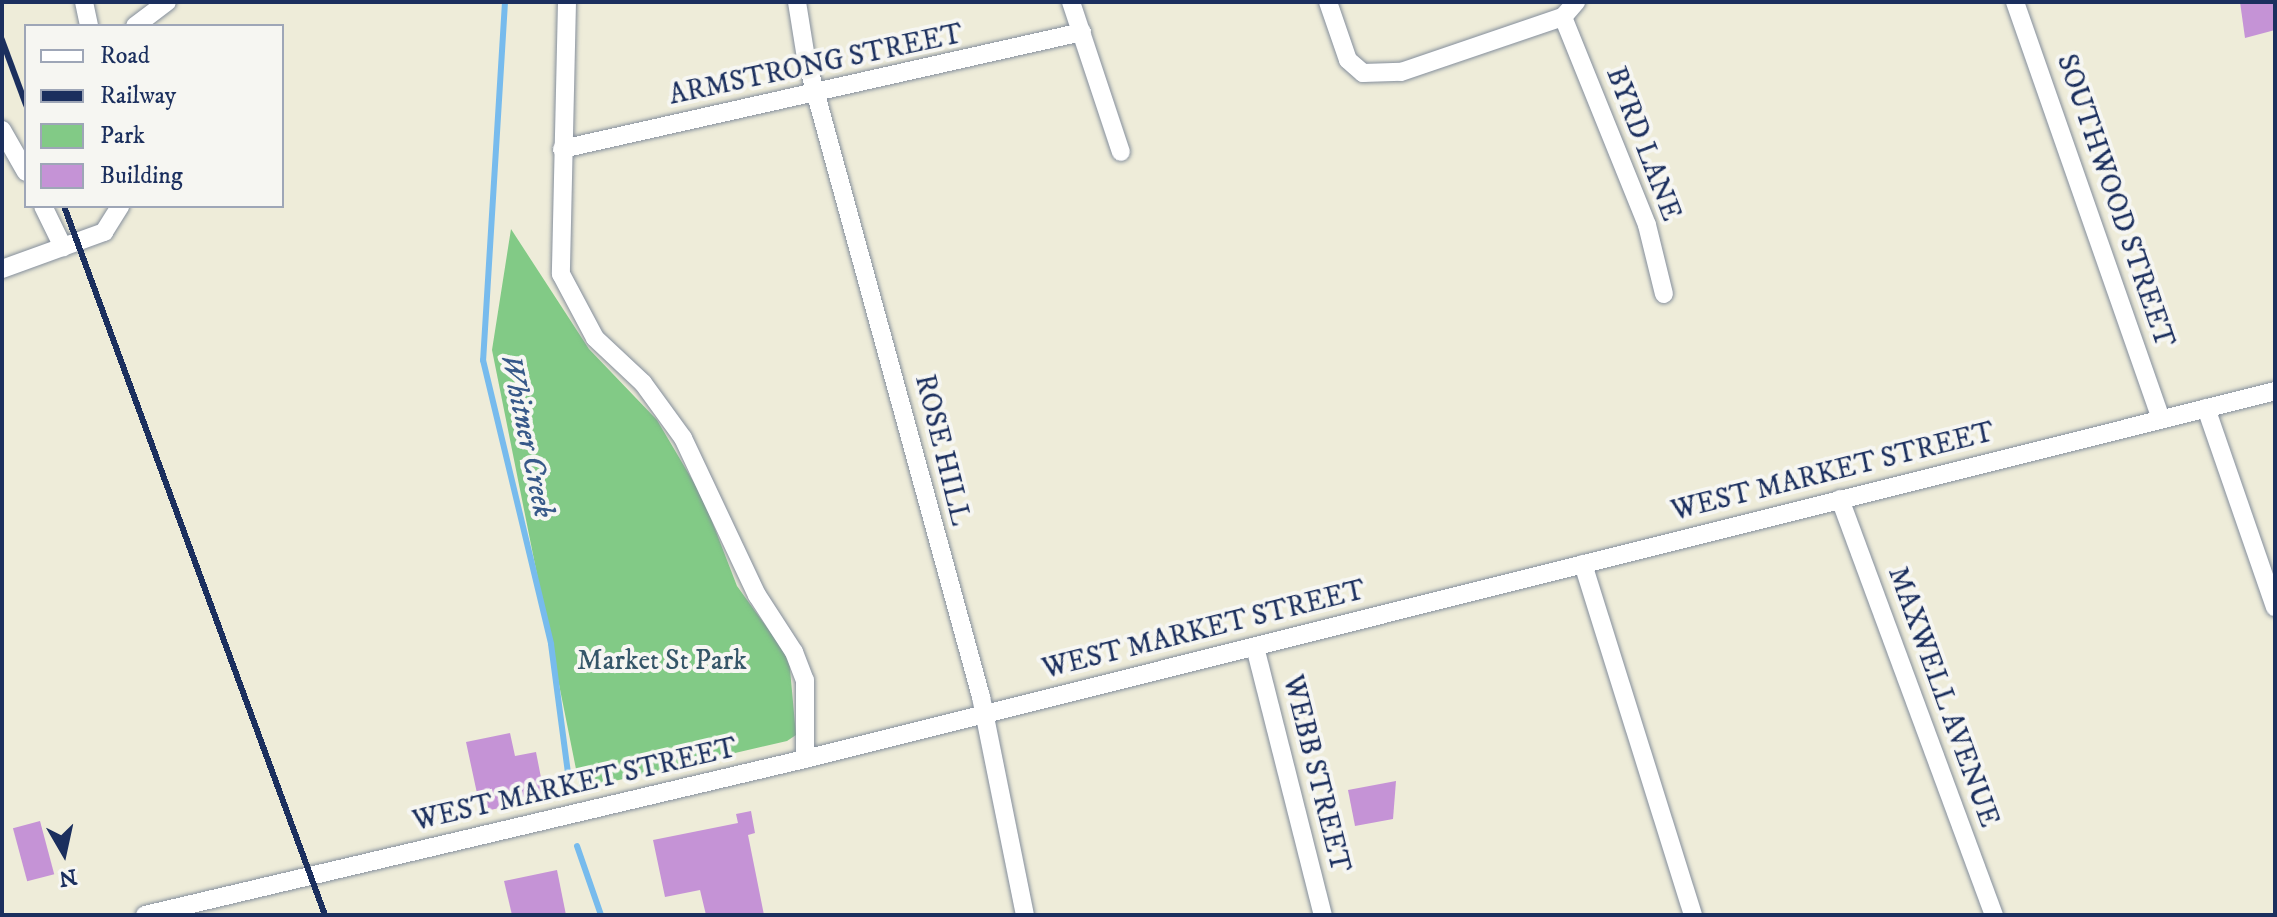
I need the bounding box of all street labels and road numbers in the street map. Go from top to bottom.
street label: ARMSTRONG STREET [666,17,966,113]
street label: SOUTHWOOD STREET [2049,50,2181,352]
street label: BYRD LANE [1598,62,1688,226]
street label: ROSE HILL [907,371,977,529]
street label: WEST MARKET STREET [1668,416,1998,528]
street label: MAXWELL AVENUE [1880,562,2006,832]
street label: WEST MARKET STREET [1039,574,1369,686]
street label: WEBB STREET [1275,672,1357,876]
street label: WEST MARKET STREET [410,731,740,839]

